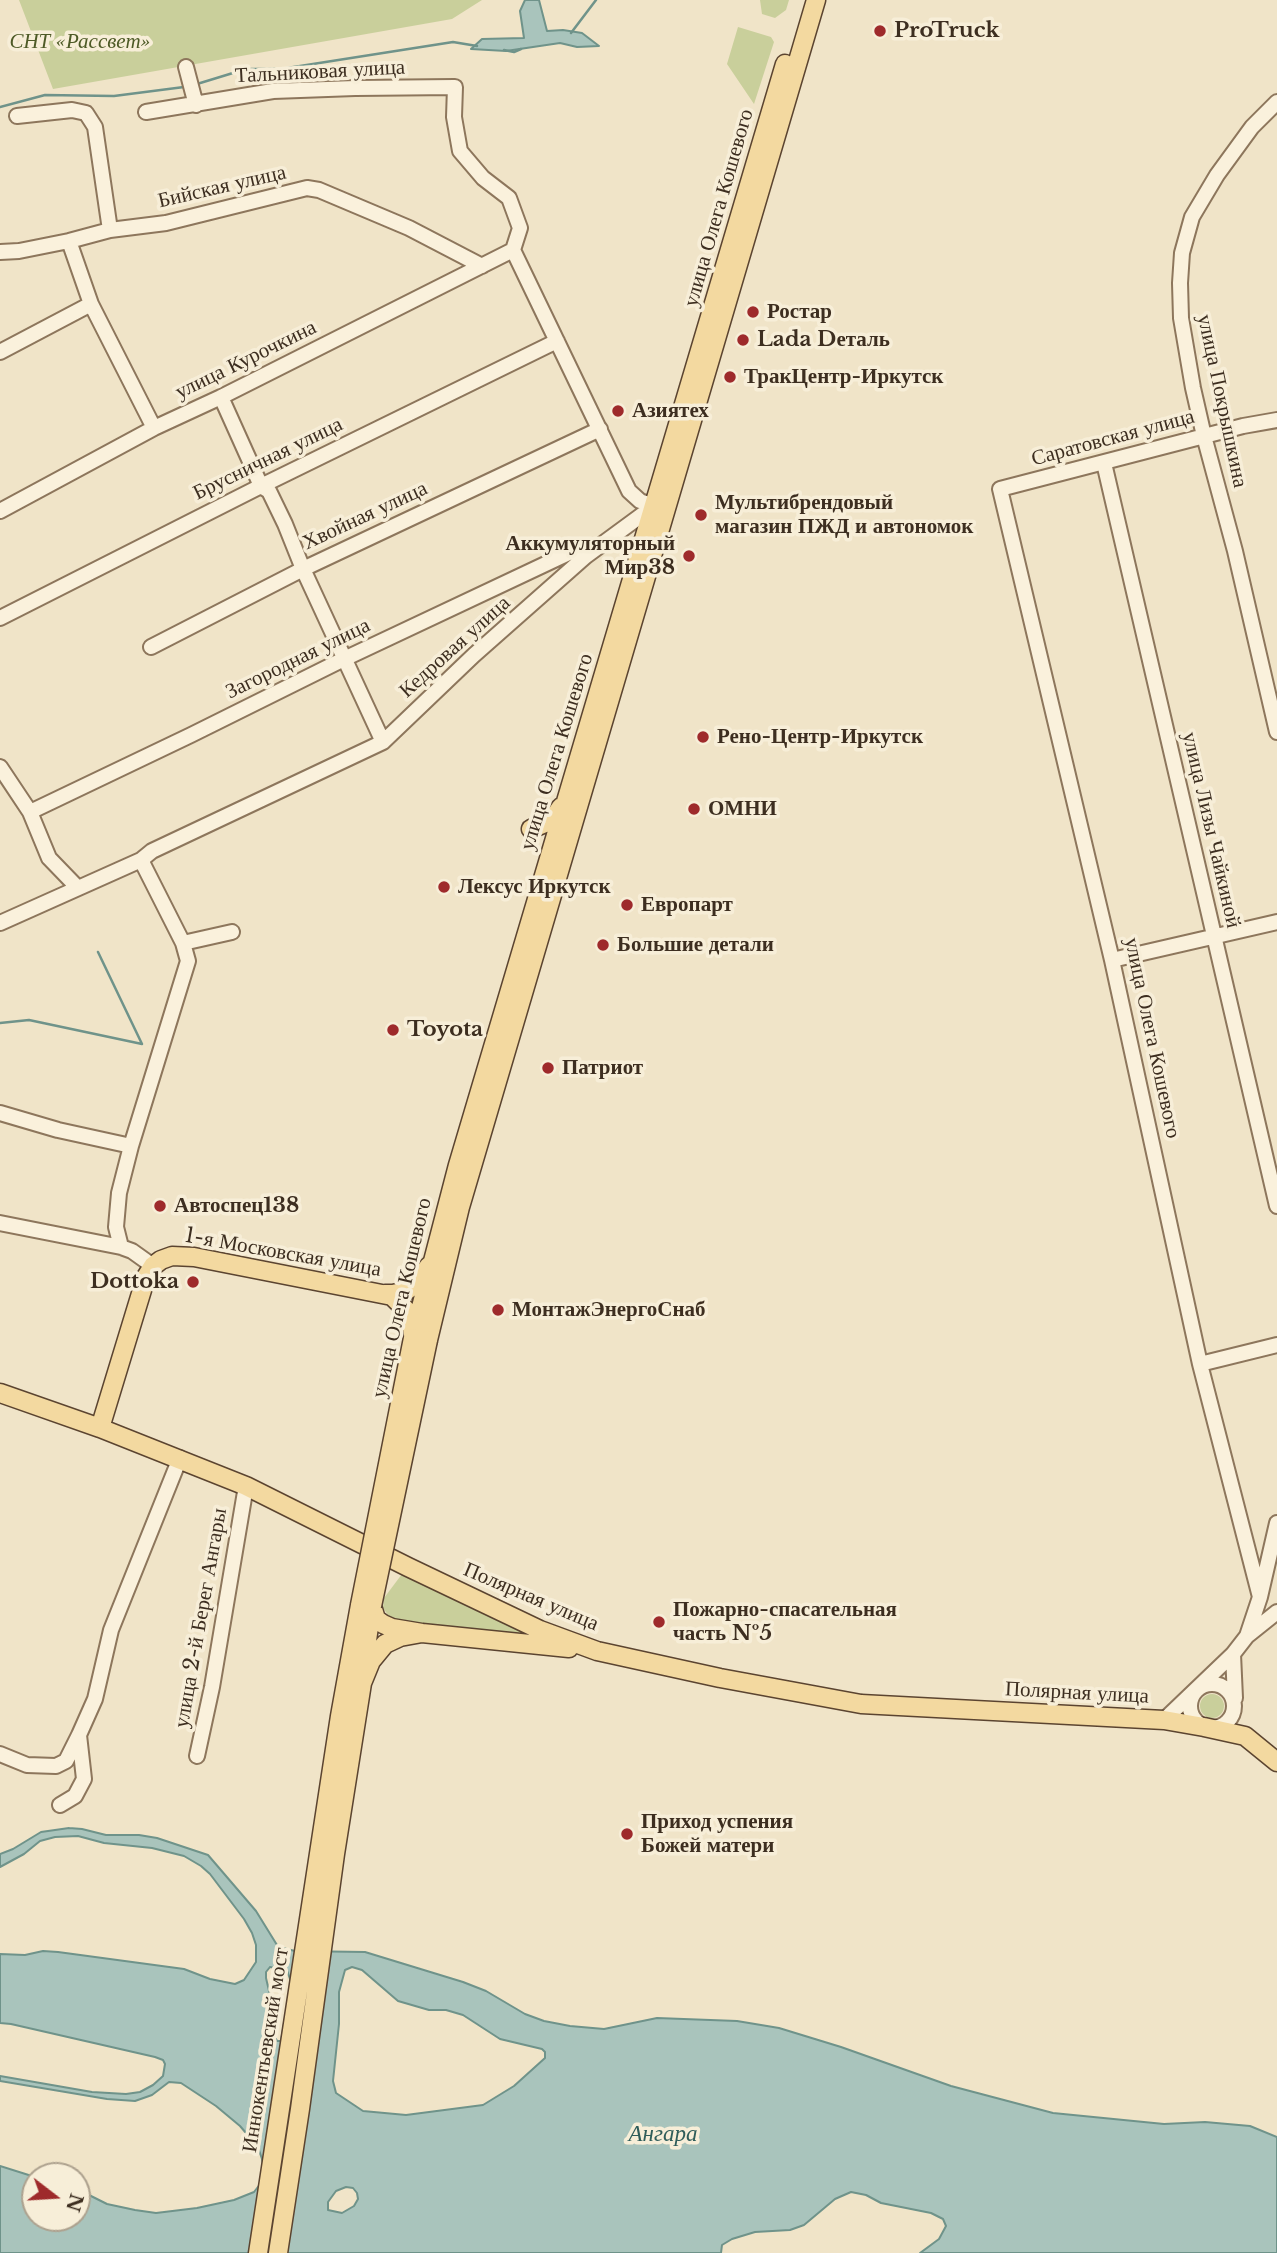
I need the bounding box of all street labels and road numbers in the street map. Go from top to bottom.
street label: Тальниковая улица [234,55,406,89]
street label: улица Олега Кошевого [679,106,759,310]
street label: Бийская улица [156,160,288,214]
street label: улица Покрышкина [1191,312,1253,490]
street label: улица Курочкина [171,315,321,405]
street label: Саратовская улица [1029,404,1197,472]
street label: Брусничная улица [189,412,347,506]
street label: Хвойная улица [299,476,431,556]
street label: Кедровая улица [394,591,516,703]
street label: Загородная улица [222,613,374,705]
street label: улица Олега Кошевого [515,650,599,854]
street label: улица Лизы Чайкиной [1176,730,1246,930]
street label: улица Олега Кошевого [1118,935,1186,1141]
street label: улица Олега Кошевого [367,1195,437,1401]
street label: 1-я Московская улица [183,1223,383,1283]
street label: улица 2-й Берег Ангары [169,1506,233,1730]
street label: Полярная улица [460,1557,602,1637]
street label: Полярная улица [1004,1677,1150,1709]
street label: Иннокентьевский мост [237,1946,295,2154]

